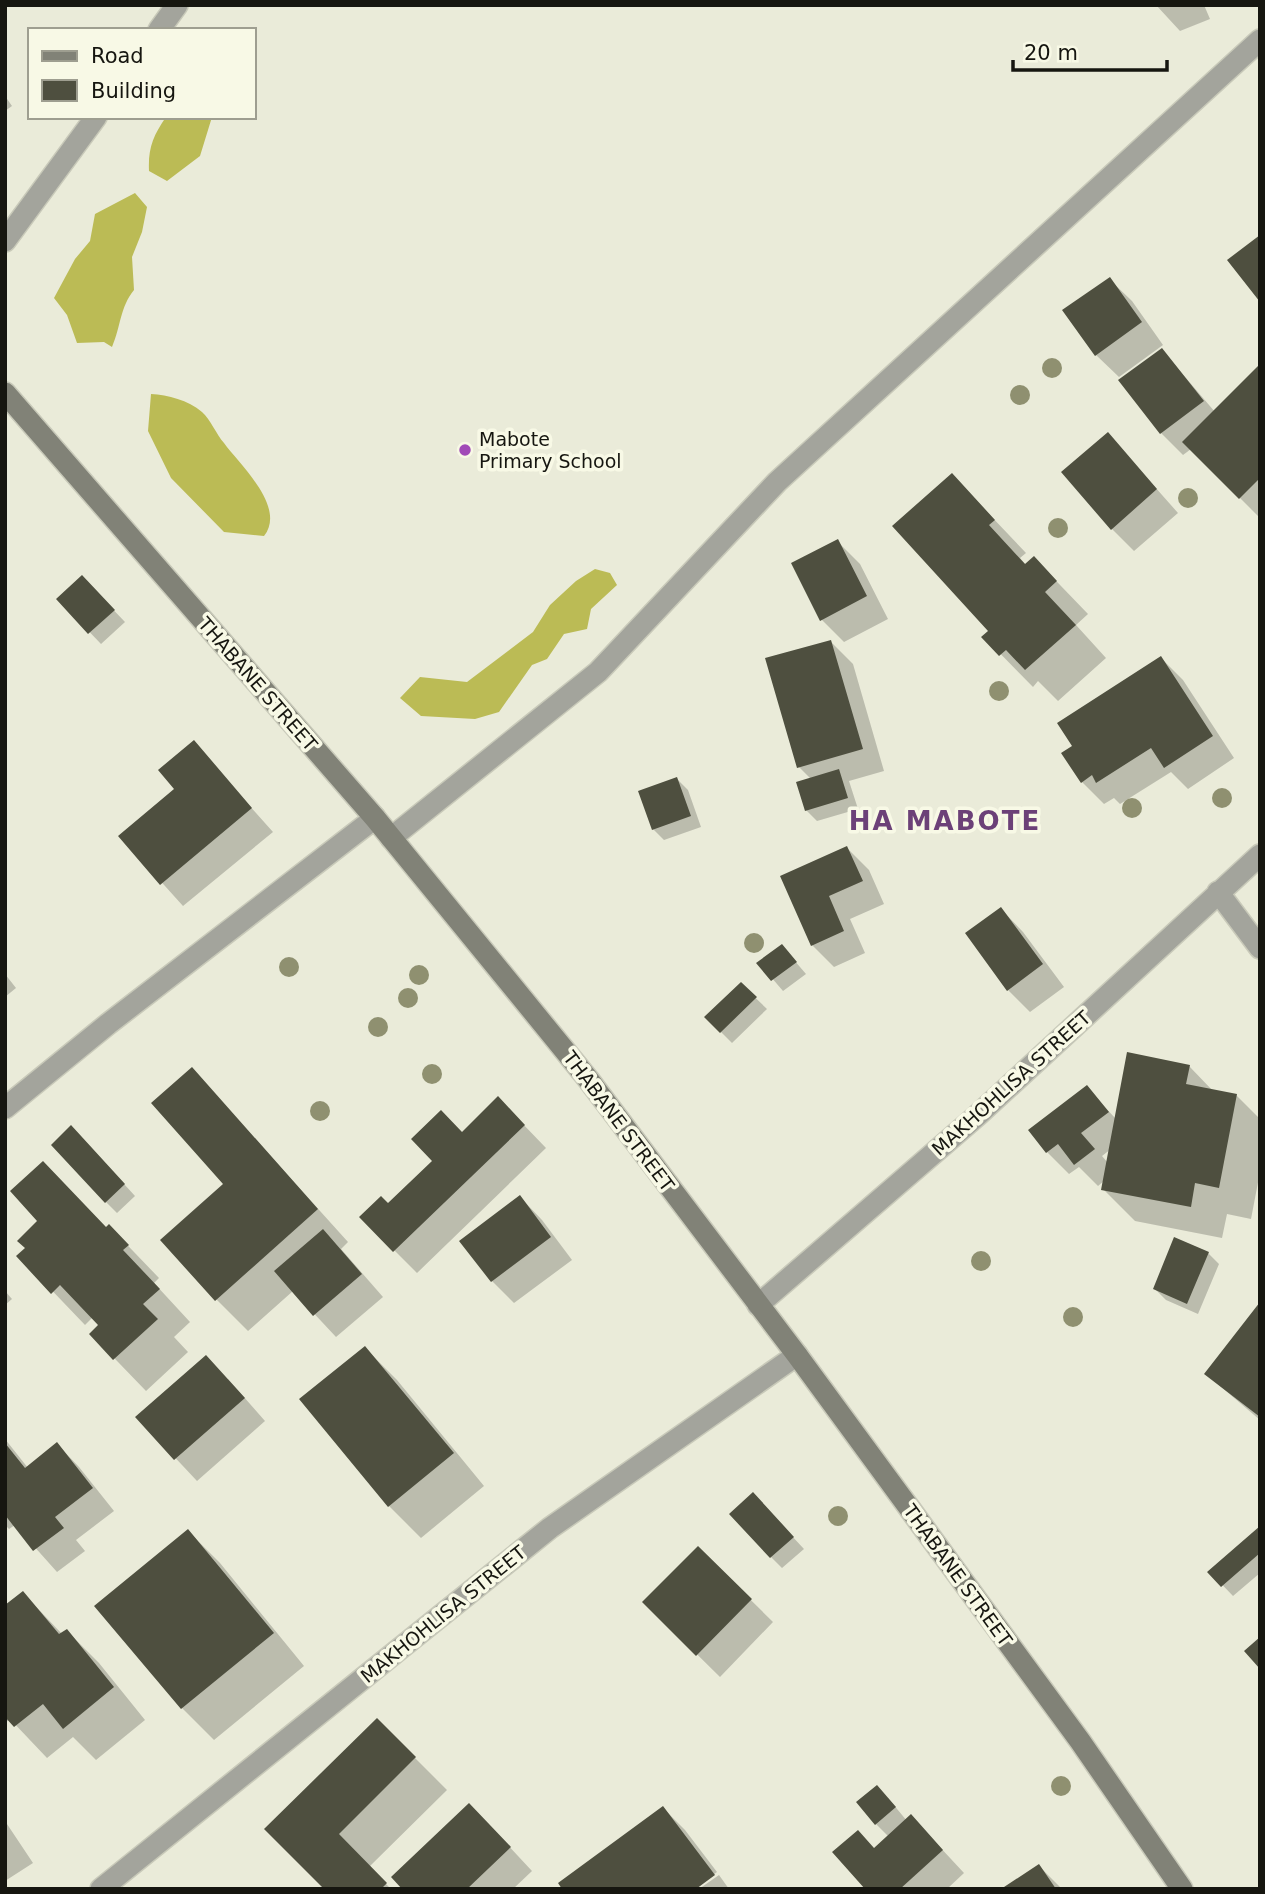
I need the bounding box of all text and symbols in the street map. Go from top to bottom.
legend [28,28,256,119]
scale bar [1013,28,1167,72]
text: 20 m [1024,41,1078,65]
text: Road [91,44,144,68]
text: Building [91,79,176,103]
place label: Mabote Primary School [479,428,622,472]
marker: Mabote Primary School [457,442,473,458]
street label: THABANE STREET [193,612,322,756]
district label: HA MABOTE [849,806,1041,836]
street label: MAKHOHLISA STREET [927,1006,1095,1160]
street label: THABANE STREET [559,1046,679,1196]
street label: THABANE STREET [899,1499,1017,1650]
street label: MAKHOHLISA STREET [356,1541,530,1687]

